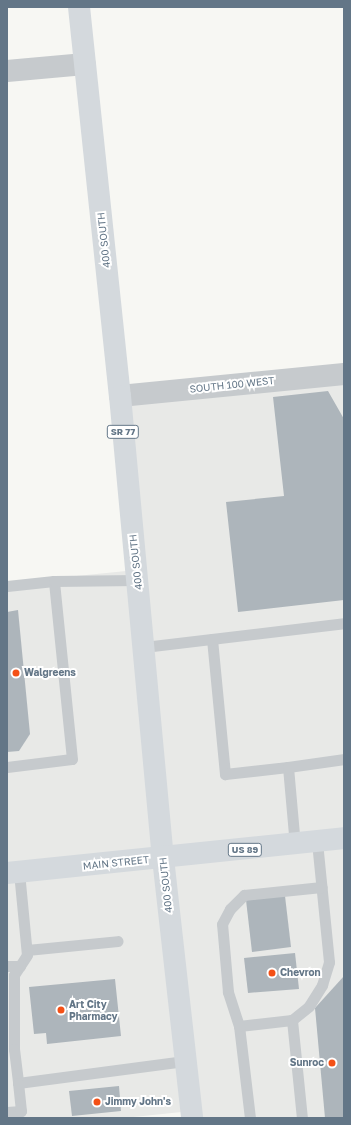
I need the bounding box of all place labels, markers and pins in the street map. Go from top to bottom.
place label: Walgreens [24,667,76,679]
marker: Walgreens [11,668,21,678]
place label: Chevron [280,967,321,979]
marker: Chevron [267,968,277,978]
place label: Art City Pharmacy [69,998,118,1022]
marker: Art City Pharmacy [56,1005,66,1015]
place label: Sunroc [290,1057,324,1069]
marker: Sunroc [327,1058,337,1068]
place label: Jimmy John's [105,1096,171,1108]
marker: Jimmy John's [92,1097,102,1107]

